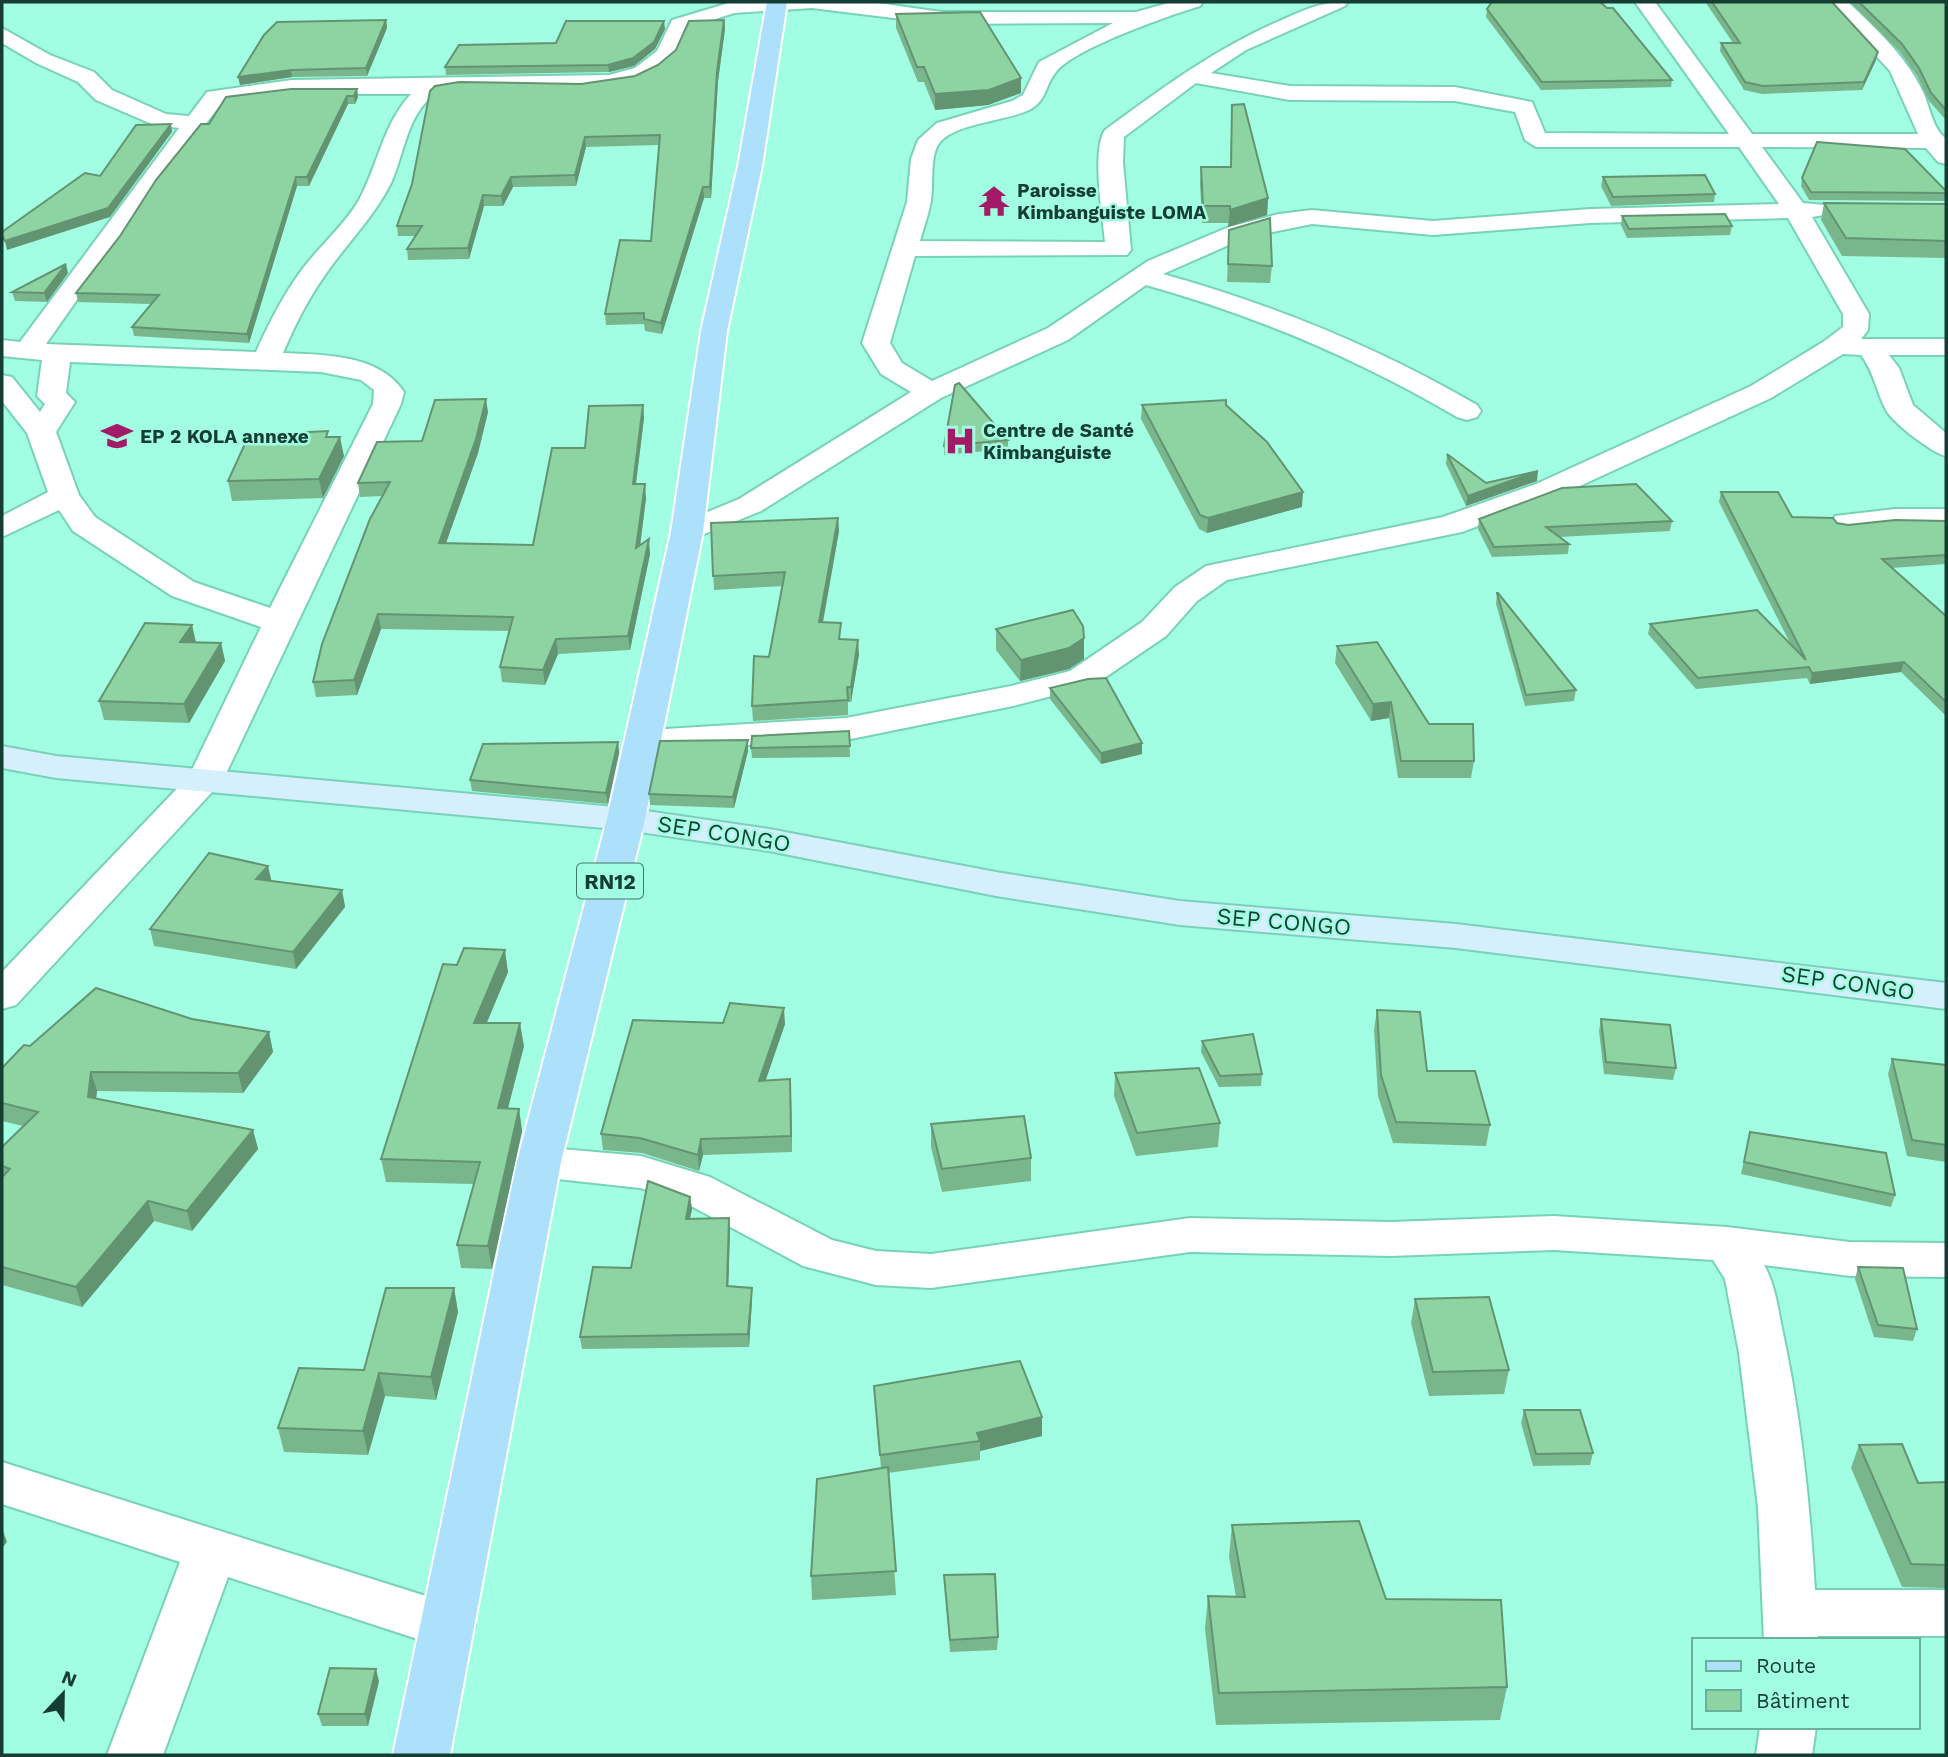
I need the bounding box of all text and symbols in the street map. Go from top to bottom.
place label: Paroisse Kimbanguiste LOMA [1017,179,1206,224]
temple icon: Paroisse Kimbanguiste LOMA [977,184,1011,218]
school or university icon: EP 2 KOLA annexe [100,419,134,453]
place label: Centre de Santé Kimbanguiste [983,419,1134,464]
hospital icon: Centre de Santé Kimbanguiste [943,424,977,458]
place label: EP 2 KOLA annexe [140,425,309,448]
street label: SEP CONGO [655,810,793,858]
road number: RN12 [577,864,643,898]
street label: SEP CONGO [1216,903,1352,941]
street label: SEP CONGO [1780,960,1916,1006]
legend [1692,1638,1920,1729]
text: Route [1756,1653,1816,1678]
north arrow [28,1659,98,1729]
text: N [58,1665,80,1692]
text: Bâtiment [1756,1688,1850,1713]

